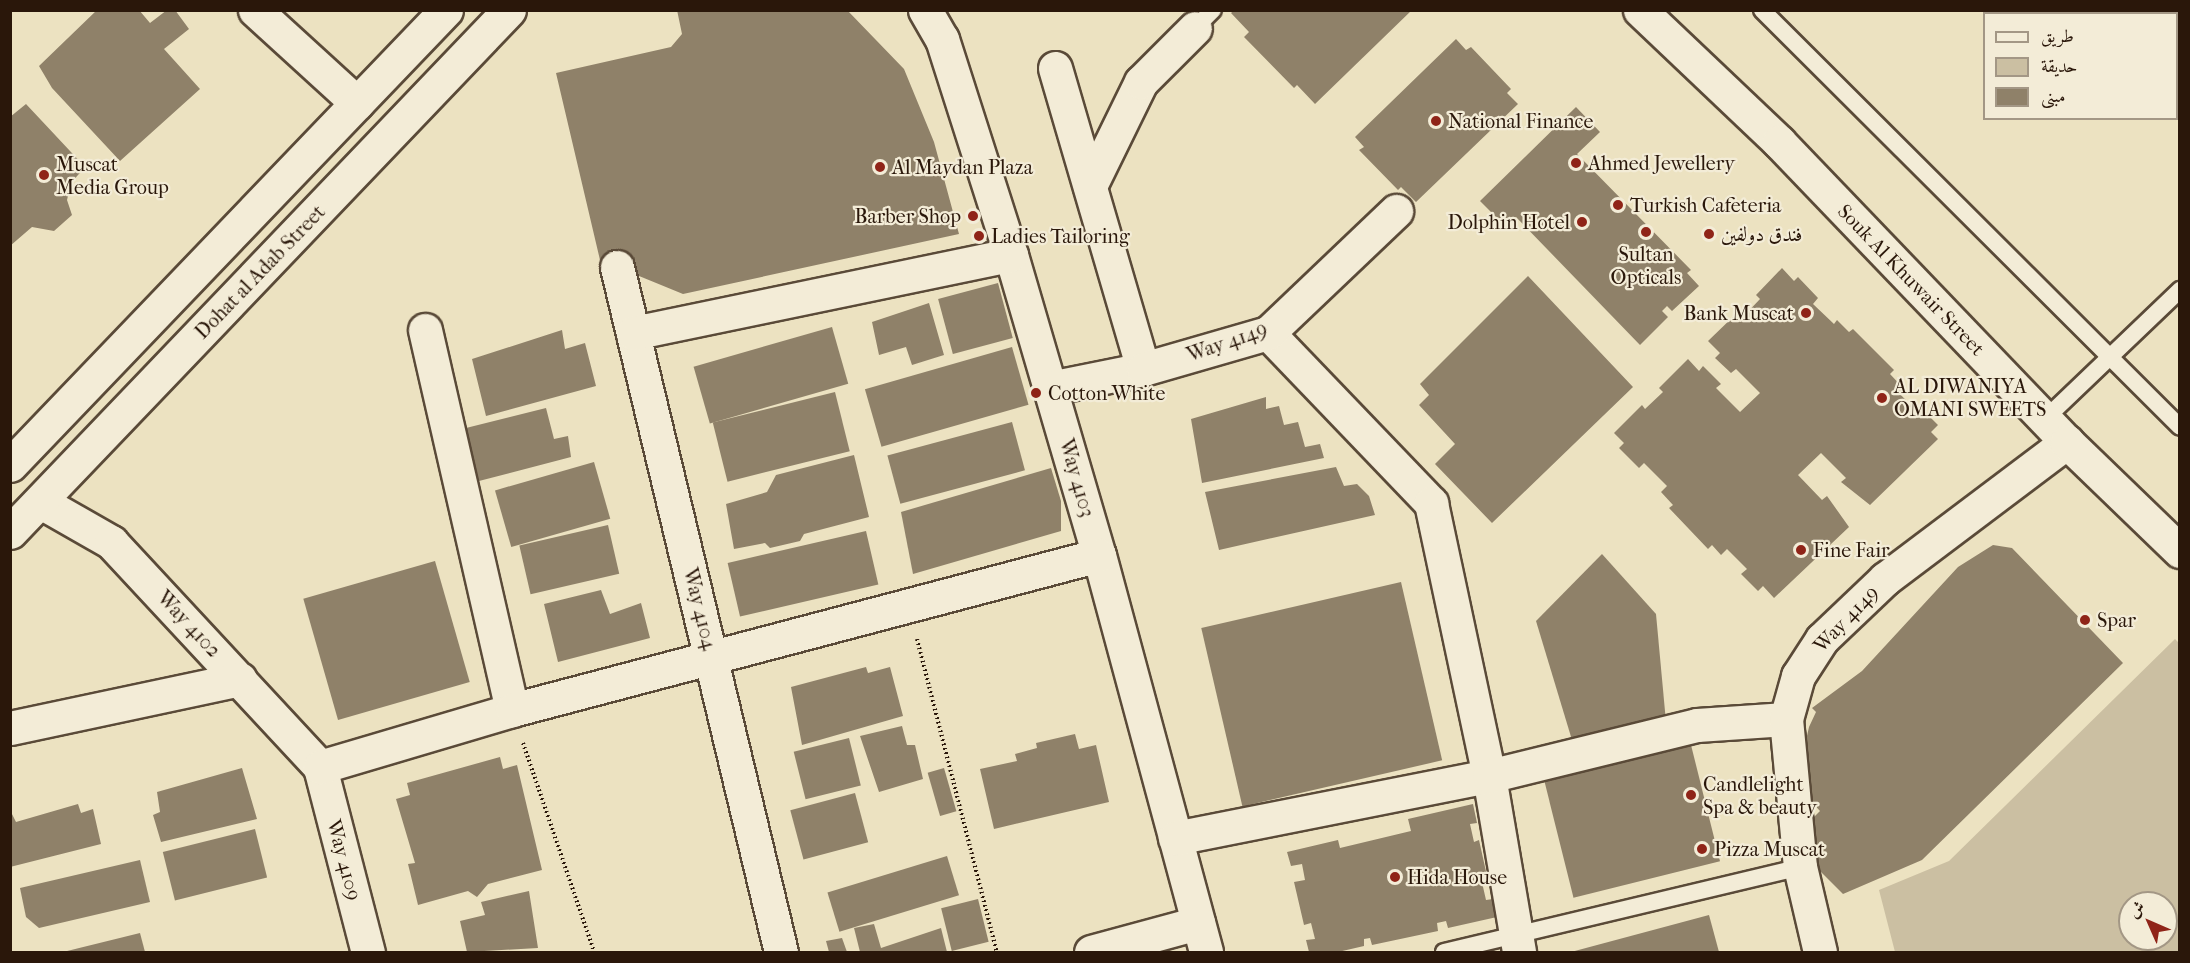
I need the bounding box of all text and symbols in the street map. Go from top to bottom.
legend [1983,12,2178,120]
text: طريق [2041,26,2074,47]
text: حديقة [2041,56,2077,77]
text: مبنى [2041,86,2066,107]
place label: National Finance [1448,109,1593,133]
marker: National Finance [1429,114,1443,128]
place label: Ahmed Jewellery [1588,151,1735,175]
place label: Muscat Media Group [56,152,169,199]
place label: Al Maydan Plaza [892,155,1033,179]
marker: Ahmed Jewellery [1569,156,1583,170]
marker: Al Maydan Plaza [873,160,887,174]
marker: Muscat Media Group [37,168,51,182]
place label: Turkish Cafeteria [1630,193,1781,217]
marker: Turkish Cafeteria [1611,198,1625,212]
street label: Souk Al Khuwair Street [1833,199,1989,361]
street label: Dohat al Adab Street [190,200,330,344]
place label: Barber Shop [855,204,961,228]
marker: Barber Shop [966,209,980,223]
place label: Dolphin Hotel [1447,210,1570,234]
marker: Dolphin Hotel [1575,215,1589,229]
place label: فندق دولفين [1721,222,1802,246]
place label: Ladies Tailoring [991,224,1130,248]
marker: Sultan Opticals [1639,225,1653,239]
marker: فندق دولفين [1702,227,1716,241]
marker: Ladies Tailoring [972,229,986,243]
place label: Sultan Opticals [1611,242,1681,289]
place label: Bank Muscat [1684,301,1794,325]
marker: Bank Muscat [1799,306,1813,320]
street label: Way 4149 [1184,317,1270,367]
place label: AL DIWANIYA OMANI SWEETS [1894,374,2046,421]
place label: Cotton White [1048,381,1165,405]
marker: Cotton White [1029,386,1043,400]
marker: AL DIWANIYA OMANI SWEETS [1875,391,1889,405]
street label: Way 4103 [1054,436,1100,520]
place label: Fine Fair [1813,538,1890,562]
marker: Fine Fair [1794,543,1808,557]
street label: Way 4104 [678,566,722,652]
street label: Way 4149 [1808,581,1884,657]
street label: Way 4102 [152,586,226,662]
place label: Spar [2097,608,2136,632]
marker: Spar [2078,613,2092,627]
place label: Candlelight Spa & beauty [1703,772,1817,819]
marker: Candlelight Spa & beauty [1684,788,1698,802]
street label: Way 4109 [322,817,366,903]
place label: Pizza Muscat [1714,837,1825,861]
marker: Pizza Muscat [1695,842,1709,856]
place label: Hida House [1407,865,1507,889]
marker: Hida House [1388,870,1402,884]
north arrow [2118,891,2178,951]
text: ش [2124,897,2149,922]

